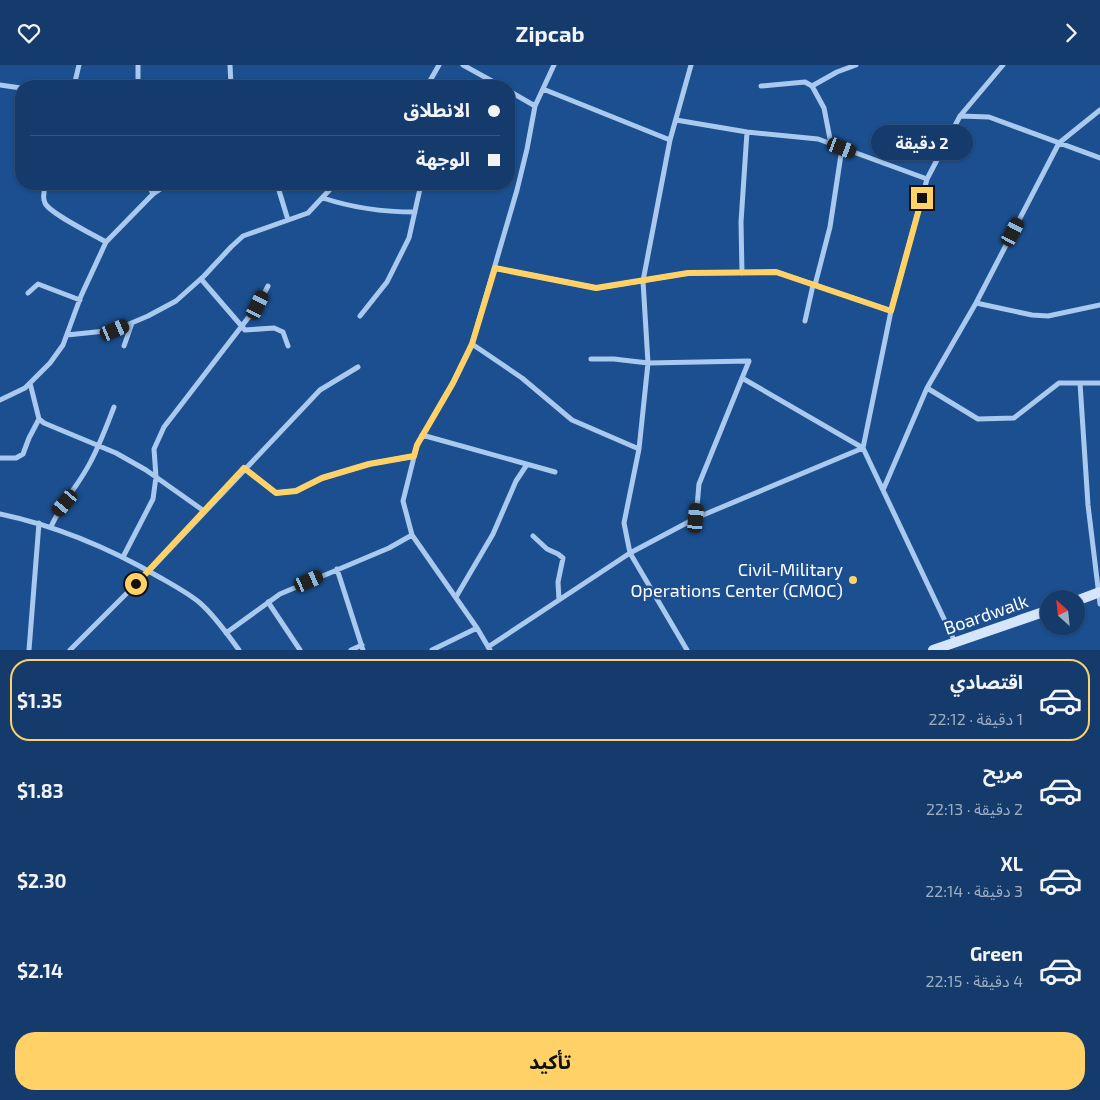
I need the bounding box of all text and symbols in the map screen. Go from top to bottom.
icon: heart [15,19,43,47]
icon: forward [1057,19,1085,47]
text: Zipcab [516,20,585,46]
text: الانطلاق [404,98,470,121]
callout: 2 دقيقة [871,126,973,161]
text: 2 دقيقة [895,133,949,152]
car [825,136,858,160]
text: الوجهة [416,147,470,170]
route end [911,187,933,209]
car [999,215,1026,249]
car [244,288,271,322]
car [98,317,131,343]
car [49,487,80,519]
car [687,502,704,534]
place label: Civil-Military Operations Center (CMOC) [631,558,843,601]
car [292,568,325,594]
route start [125,573,147,595]
marker: Civil-Military Operations Center (CMOC) [847,574,859,586]
street label: Boardwalk [941,589,1031,639]
north arrow [1040,590,1085,635]
map controls [1040,590,1085,635]
text: اقتصادي [950,670,1023,693]
icon: car [1038,678,1083,723]
text: $1.35 [17,689,62,712]
text: 1 دقيقة · 22:12 [929,709,1023,728]
text: مريح [983,760,1023,783]
icon: car [1038,768,1083,813]
text: $1.83 [17,779,63,802]
text: 2 دقيقة · 22:13 [926,799,1023,818]
text: XL [1001,852,1023,875]
icon: car [1038,858,1083,903]
text: $2.30 [17,869,66,892]
text: 3 دقيقة · 22:14 [925,881,1023,900]
text: Green [970,942,1023,965]
icon: car [1038,948,1083,993]
text: $2.14 [17,959,63,982]
text: 4 دقيقة · 22:15 [926,971,1023,990]
button: تأكيد [15,1032,1085,1090]

